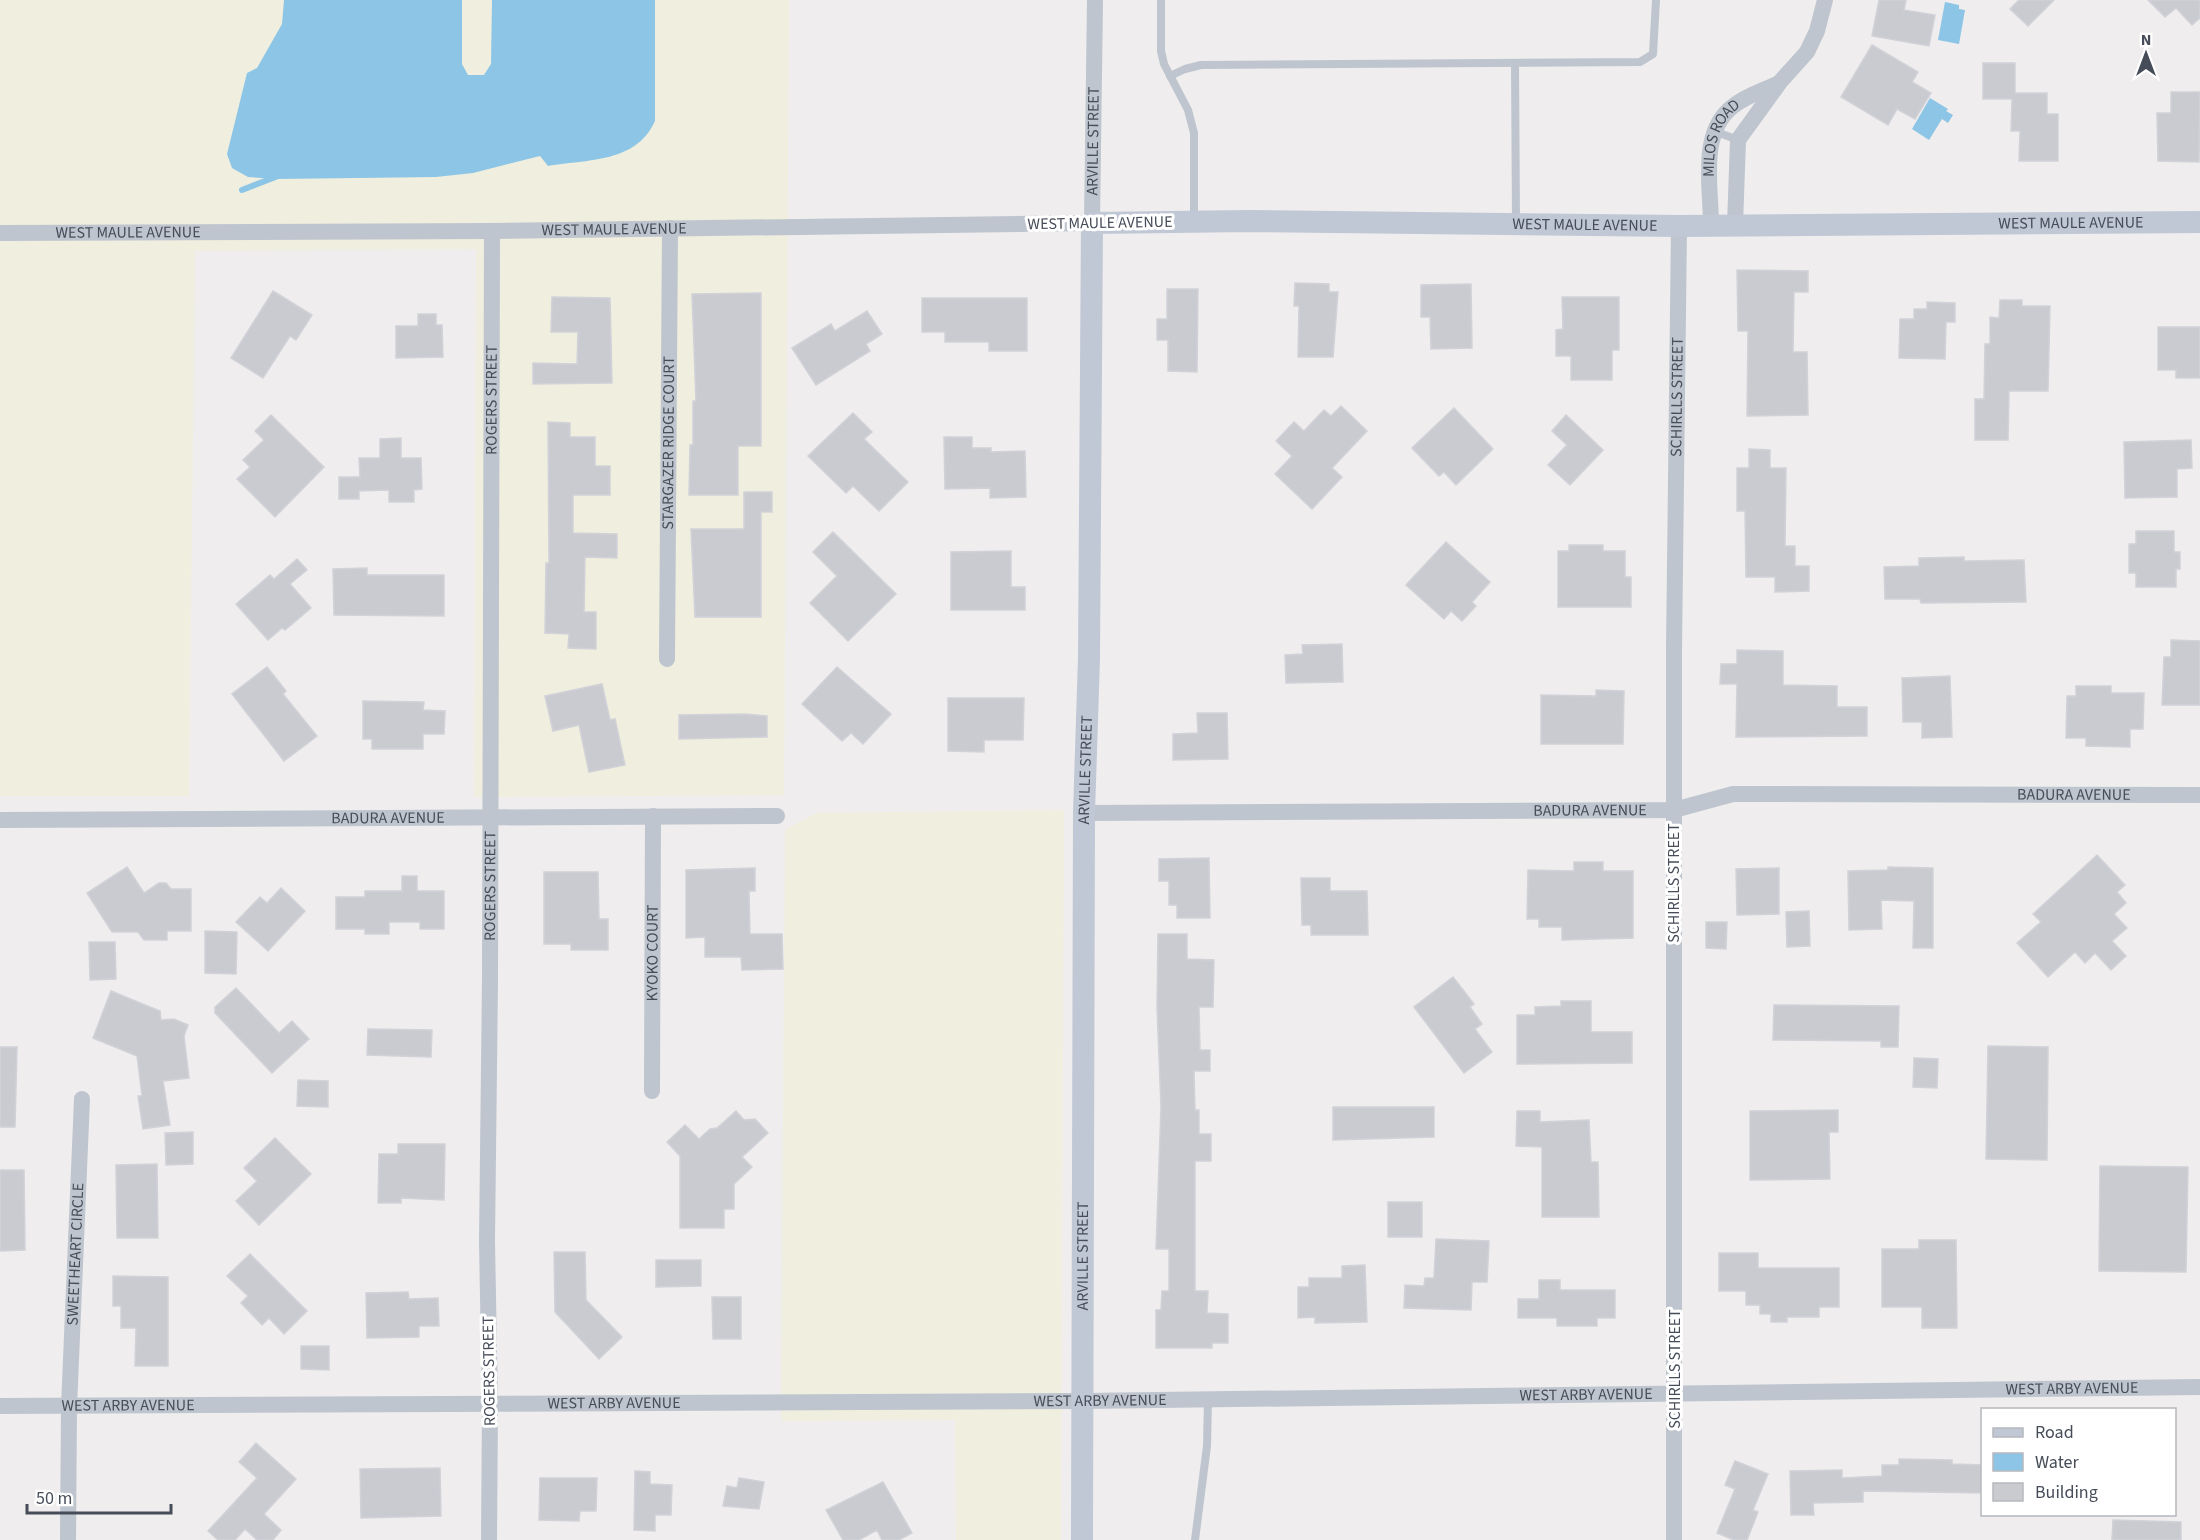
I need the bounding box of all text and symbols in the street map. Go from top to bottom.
north arrow [2116,24,2176,84]
text: N [2141,29,2151,51]
street label: ARVILLE STREET [1081,86,1105,196]
street label: MILOS ROAD [1698,94,1745,177]
street label: WEST MAULE AVENUE [1027,211,1173,235]
street label: WEST MAULE AVENUE [1998,211,2144,235]
street label: WEST MAULE AVENUE [1512,213,1658,237]
street label: WEST MAULE AVENUE [541,217,687,241]
street label: WEST MAULE AVENUE [55,221,201,244]
street label: SCHIRLLS STREET [1665,337,1689,457]
street label: ROGERS STREET [480,345,503,455]
street label: STARGAZER RIDGE COURT [657,356,680,530]
street label: ARVILLE STREET [1073,715,1098,825]
street label: BADURA AVENUE [2017,784,2131,806]
street label: BADURA AVENUE [1533,799,1647,822]
street label: BADURA AVENUE [331,807,445,829]
street label: SCHIRLLS STREET [1663,823,1685,943]
street label: ROGERS STREET [479,831,501,941]
street label: KYOKO COURT [641,904,664,1002]
street label: SWEETHEART CIRCLE [61,1182,89,1326]
street label: ARVILLE STREET [1072,1201,1094,1311]
street label: SCHIRLLS STREET [1664,1309,1686,1429]
street label: ROGERS STREET [477,1315,501,1426]
street label: WEST ARBY AVENUE [2005,1377,2139,1400]
street label: WEST ARBY AVENUE [1519,1383,1653,1407]
street label: WEST ARBY AVENUE [1033,1389,1167,1412]
street label: WEST ARBY AVENUE [547,1392,681,1414]
street label: WEST ARBY AVENUE [61,1394,195,1417]
legend [1981,1408,2176,1516]
text: Road [2035,1420,2074,1445]
text: Water [2035,1450,2079,1475]
scale bar [27,1477,171,1515]
text: Building [2035,1480,2098,1505]
text: 50 m [36,1486,72,1511]

